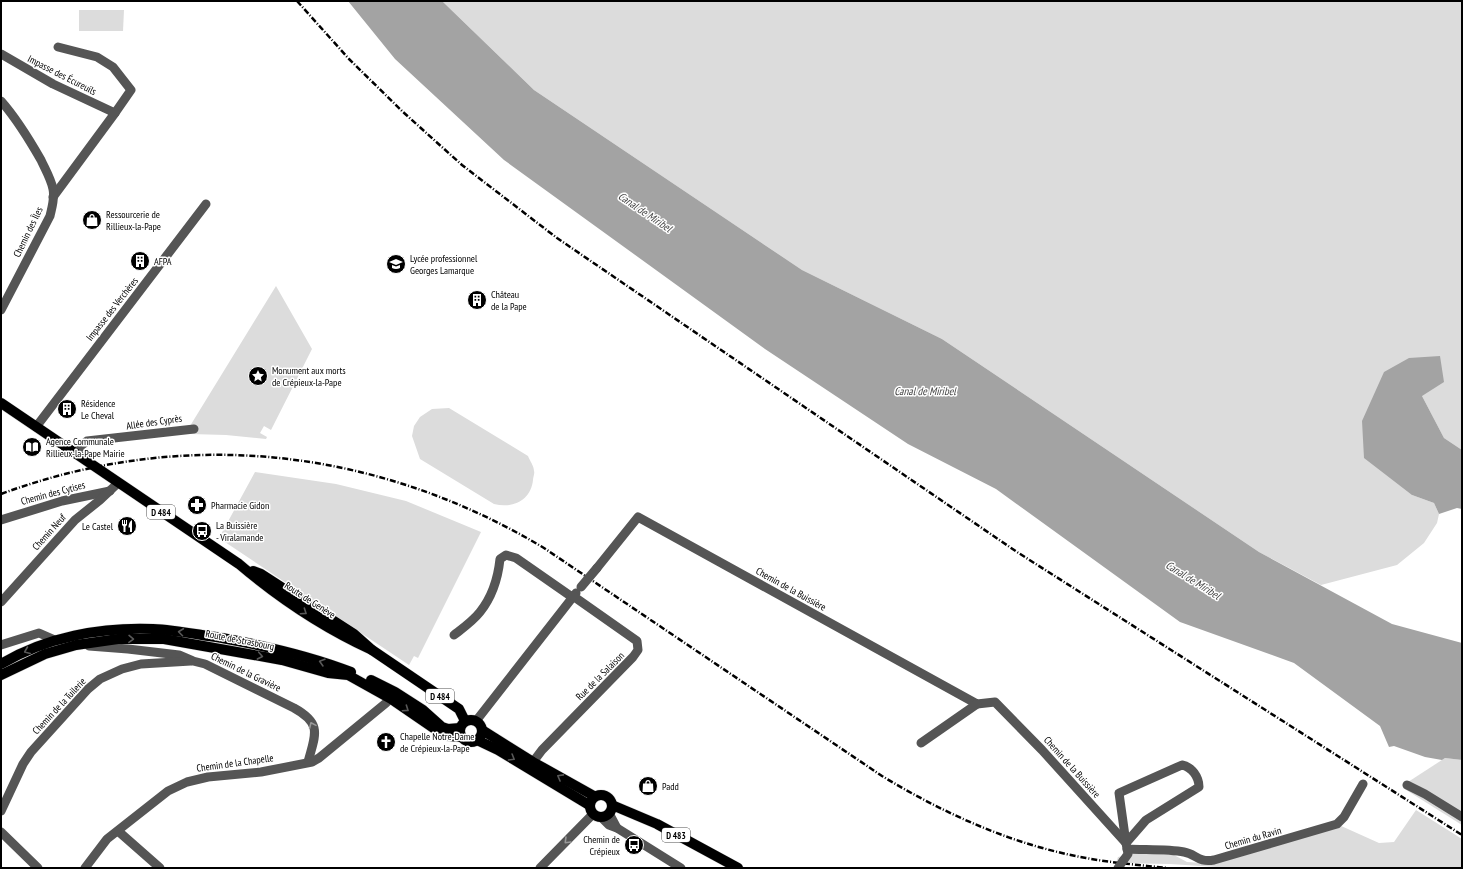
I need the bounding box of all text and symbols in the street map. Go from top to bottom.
street label: Impasse des Écureuils [25,52,99,98]
water label: Canal de Miribel [615,189,676,236]
street label: Chemin des Îles [10,204,46,259]
place label: Ressourcerie de Rillieux-la-Pape [106,208,161,233]
shop icon: Ressourcerie de Rillieux-la-Pape [81,209,103,231]
building icon: AFPA [129,250,151,272]
place label: Lycée professionnel Georges Lamarque [410,252,478,277]
school or university icon: Lycée professionnel Georges Lamarque [385,253,407,275]
place label: AFPA [154,255,172,268]
street label: Impasse des Verchères [83,274,141,343]
place label: Château de la Pape [491,288,527,313]
building icon: Château de la Pape [466,289,488,311]
place label: Monument aux morts de Crépieux-la-Pape [272,364,346,389]
place icon: Monument aux morts de Crépieux-la-Pape [247,365,269,387]
water label: Canal de Miribel [894,384,957,398]
place label: Résidence Le Cheval [81,397,115,422]
building icon: Résidence Le Cheval [56,398,78,420]
street label: Allée des Cyprès [125,412,183,432]
place label: Agence Communale Rillieux-la-Pape Mairie [46,435,125,460]
library icon: Agence Communale Rillieux-la-Pape Mairie [21,436,43,458]
street label: Chemin des Cytises [19,478,87,508]
pharmacy icon: Pharmacie Gidon [186,494,208,516]
place label: Pharmacie Gidon [211,499,269,512]
road number: D 484 [147,505,175,519]
street label: Chemin Neuf [29,511,69,553]
restaurant icon: Le Castel [116,515,138,537]
place label: La Buissière - Viralamande [216,519,263,544]
place label: Le Castel [82,520,114,533]
bus stop icon: La Buissière - Viralamande [191,520,213,542]
water label: Canal de Miribel [1163,558,1224,603]
street label: Chemin de la Buissière [754,564,828,614]
street label: Route de Genève [282,579,338,621]
one-way arrow [300,607,307,615]
street label: Route de Strasbourg [205,627,275,653]
one-way arrow [178,628,184,637]
one-way arrow [128,635,134,643]
one-way arrow [23,647,30,655]
street label: Chemin de la Gravière [209,649,283,695]
street label: Rue de la Salaison [573,649,627,703]
one-way arrow [257,652,263,660]
one-way arrow [319,658,326,667]
street label: Chemin de la Tuilerie [29,675,89,737]
road number: D 484 [426,689,454,703]
one-way arrow [402,704,409,712]
one-way arrow [309,722,317,729]
place label: Chapelle Notre-Dame de Crépieux-la-Pape [400,730,475,755]
church icon: Chapelle Notre-Dame de Crépieux-la-Pape [375,731,397,753]
street label: Chemin de la Buissière [1041,733,1103,801]
street label: Chemin de la Chapelle [196,751,274,775]
one-way arrow [508,754,515,761]
one-way arrow [557,775,564,782]
shop icon: Padd [637,775,659,797]
place label: Padd [662,780,679,793]
street label: Chemin du Ravin [1223,824,1283,852]
road number: D 483 [662,828,690,842]
place label: Chemin de Crépieux [583,833,620,858]
bus stop icon: Chemin de Crépieux [623,834,645,856]
one-way arrow [564,836,572,844]

